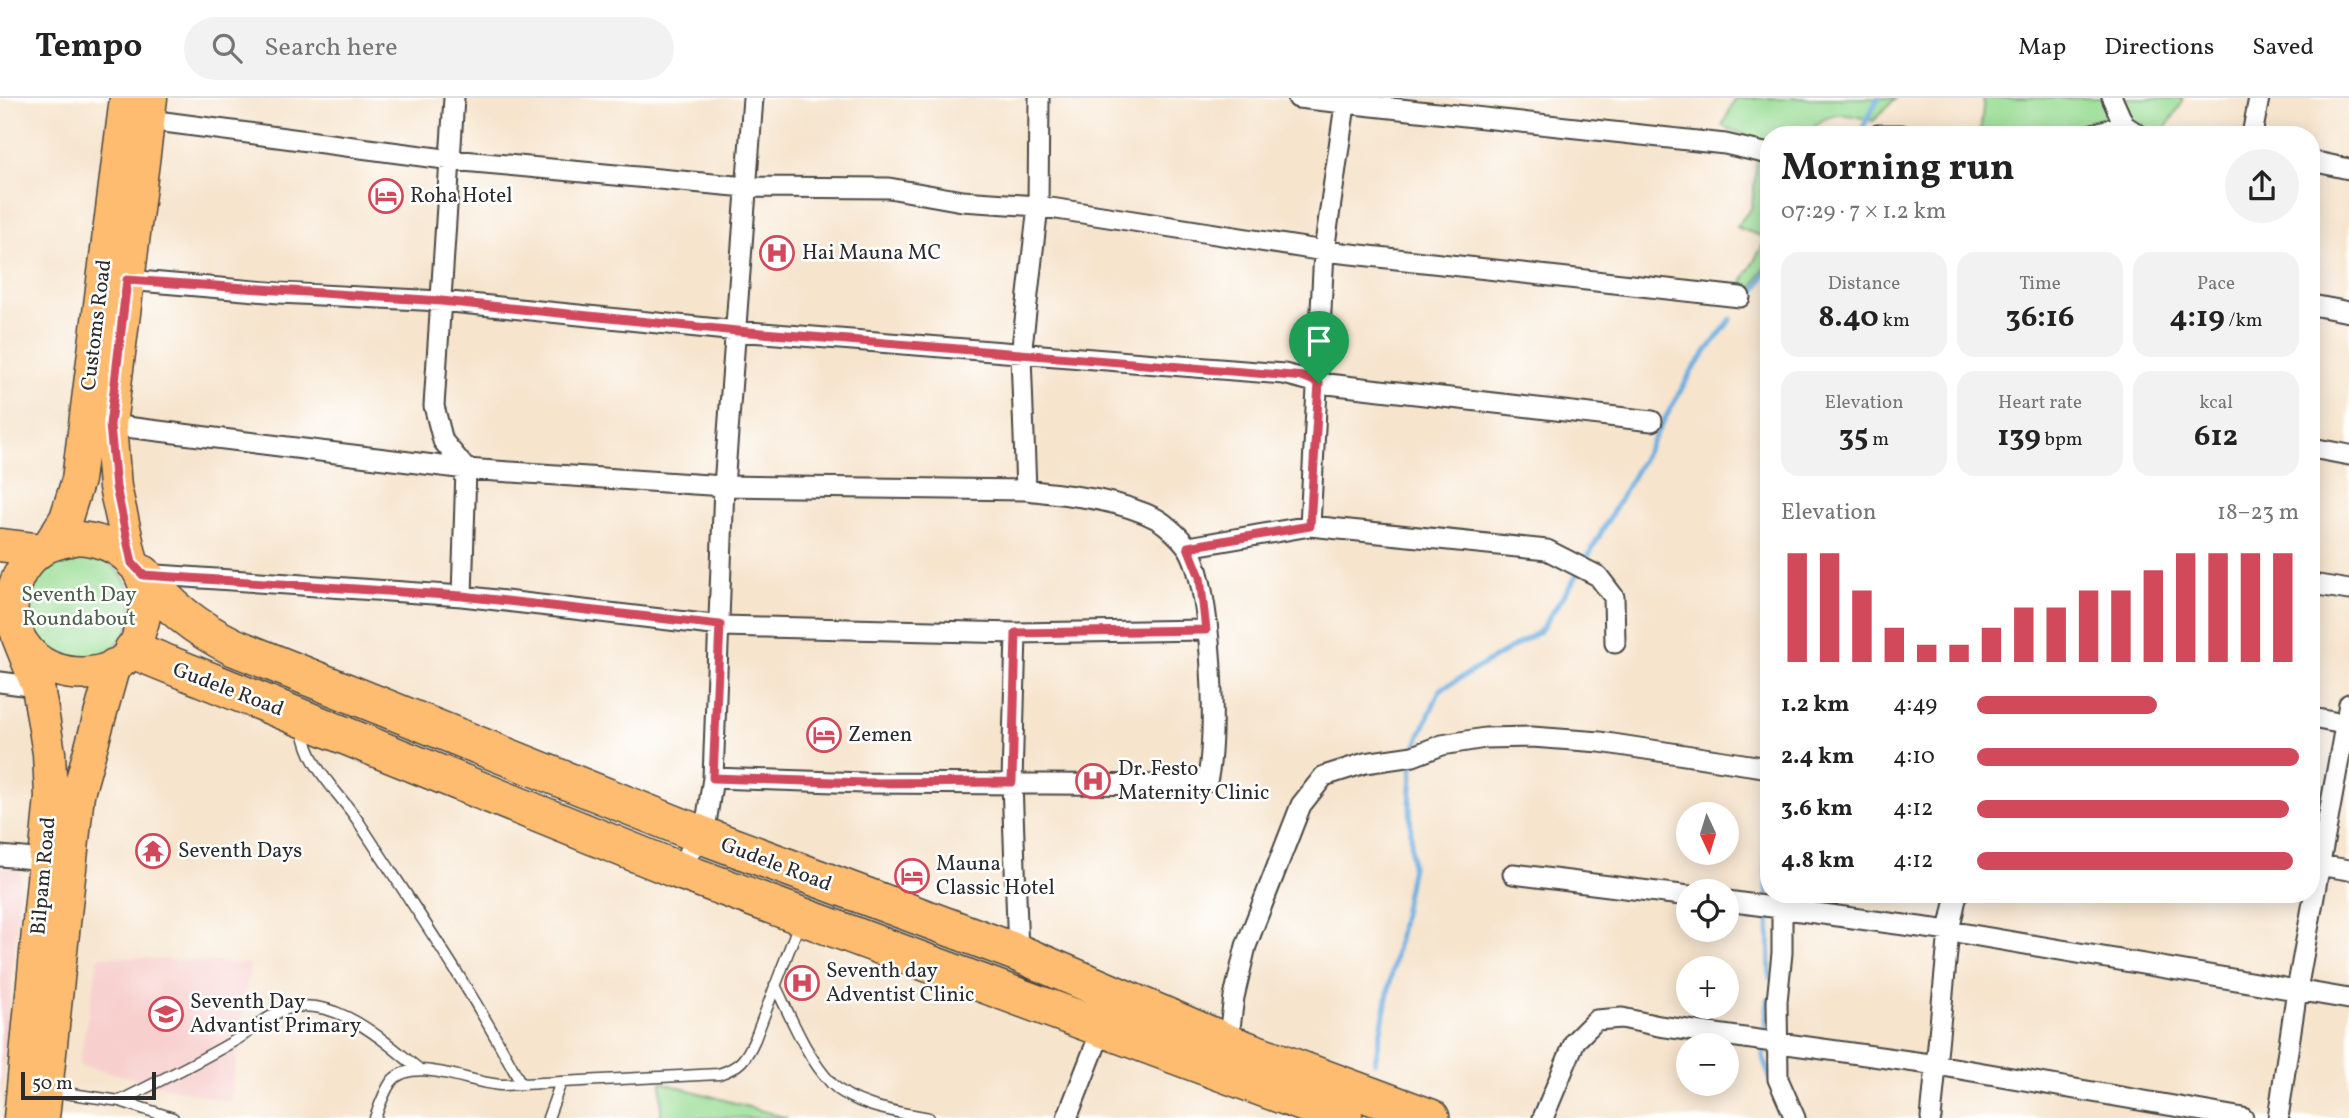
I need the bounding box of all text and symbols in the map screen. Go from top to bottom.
search box [184,17,674,80]
text: Tempo [35,25,142,71]
icon: search [208,29,246,67]
text: Search here [264,30,398,66]
text: Map [2018,31,2066,65]
text: Directions [2104,31,2214,65]
text: Saved [2252,31,2314,65]
text: Morning run [1781,143,2015,196]
button: share [2225,149,2299,223]
hotel icon: Roha Hotel [367,177,405,215]
place label: Roha Hotel [410,182,512,211]
text: 07:29 · 7 × 1.2 km [1781,196,1946,228]
hospital icon: Hai Mauna MC [758,234,796,272]
place label: Hai Mauna MC [802,239,941,268]
street label: Customs Road [75,258,119,392]
text: Distance [1828,271,1900,297]
text: Time [2019,271,2061,297]
text: Pace [2197,271,2235,297]
text: 8.40 [1818,297,1879,339]
text: 36:16 [2006,297,2074,339]
text: 4:19 [2169,297,2225,339]
text: km [1879,308,1910,334]
text: /km [2225,308,2263,334]
pin [1289,311,1349,383]
icon: arrive [1300,322,1338,360]
text: Elevation [1825,390,1903,416]
text: Heart rate [1998,390,2082,416]
text: kcal [2199,390,2233,416]
text: 35 [1839,416,1869,458]
text: 139 [1997,416,2041,458]
text: 612 [2194,416,2238,458]
text: m [1869,427,1889,453]
text: bpm [2041,427,2083,453]
text: Elevation [1781,497,1877,529]
text: 18–23 m [2217,497,2299,529]
park label: Seventh Day Roundabout [21,581,137,634]
street label: Gudele Road [168,656,288,724]
text: 1.2 km [1781,689,1850,721]
text: 4:49 [1893,689,1937,721]
hotel icon: Zemen [805,716,843,754]
place label: Zemen [848,721,912,750]
text: 2.4 km [1781,741,1854,773]
text: 4:10 [1893,741,1935,773]
place label: Dr. Festo Maternity Clinic [1118,755,1269,808]
hospital icon: Dr. Festo Maternity Clinic [1074,762,1112,800]
text: 3.6 km [1781,793,1853,825]
text: 4:12 [1893,793,1933,825]
north arrow [1676,802,1740,864]
map controls [1676,802,1739,1096]
street label: Bilpam Road [24,816,64,936]
street label: Gudele Road [716,831,836,899]
temple icon: Seventh Days [134,832,172,870]
place label: Seventh Days [178,837,302,866]
text: 4.8 km [1781,845,1855,877]
text: 4:12 [1893,845,1933,877]
place label: Mauna Classic Hotel [936,850,1055,903]
hotel icon: Mauna Classic Hotel [893,857,931,895]
button: locate [1676,879,1739,942]
button: + [1676,956,1739,1019]
place label: Seventh day Adventist Clinic [826,957,974,1010]
hospital icon: Seventh day Adventist Clinic [783,964,821,1002]
place label: Seventh Day Advantist Primary [190,988,362,1041]
school or university icon: Seventh Day Advantist Primary [147,995,185,1033]
button: − [1676,1033,1739,1096]
scale bar [21,1069,156,1101]
text: 50 m [32,1071,73,1097]

